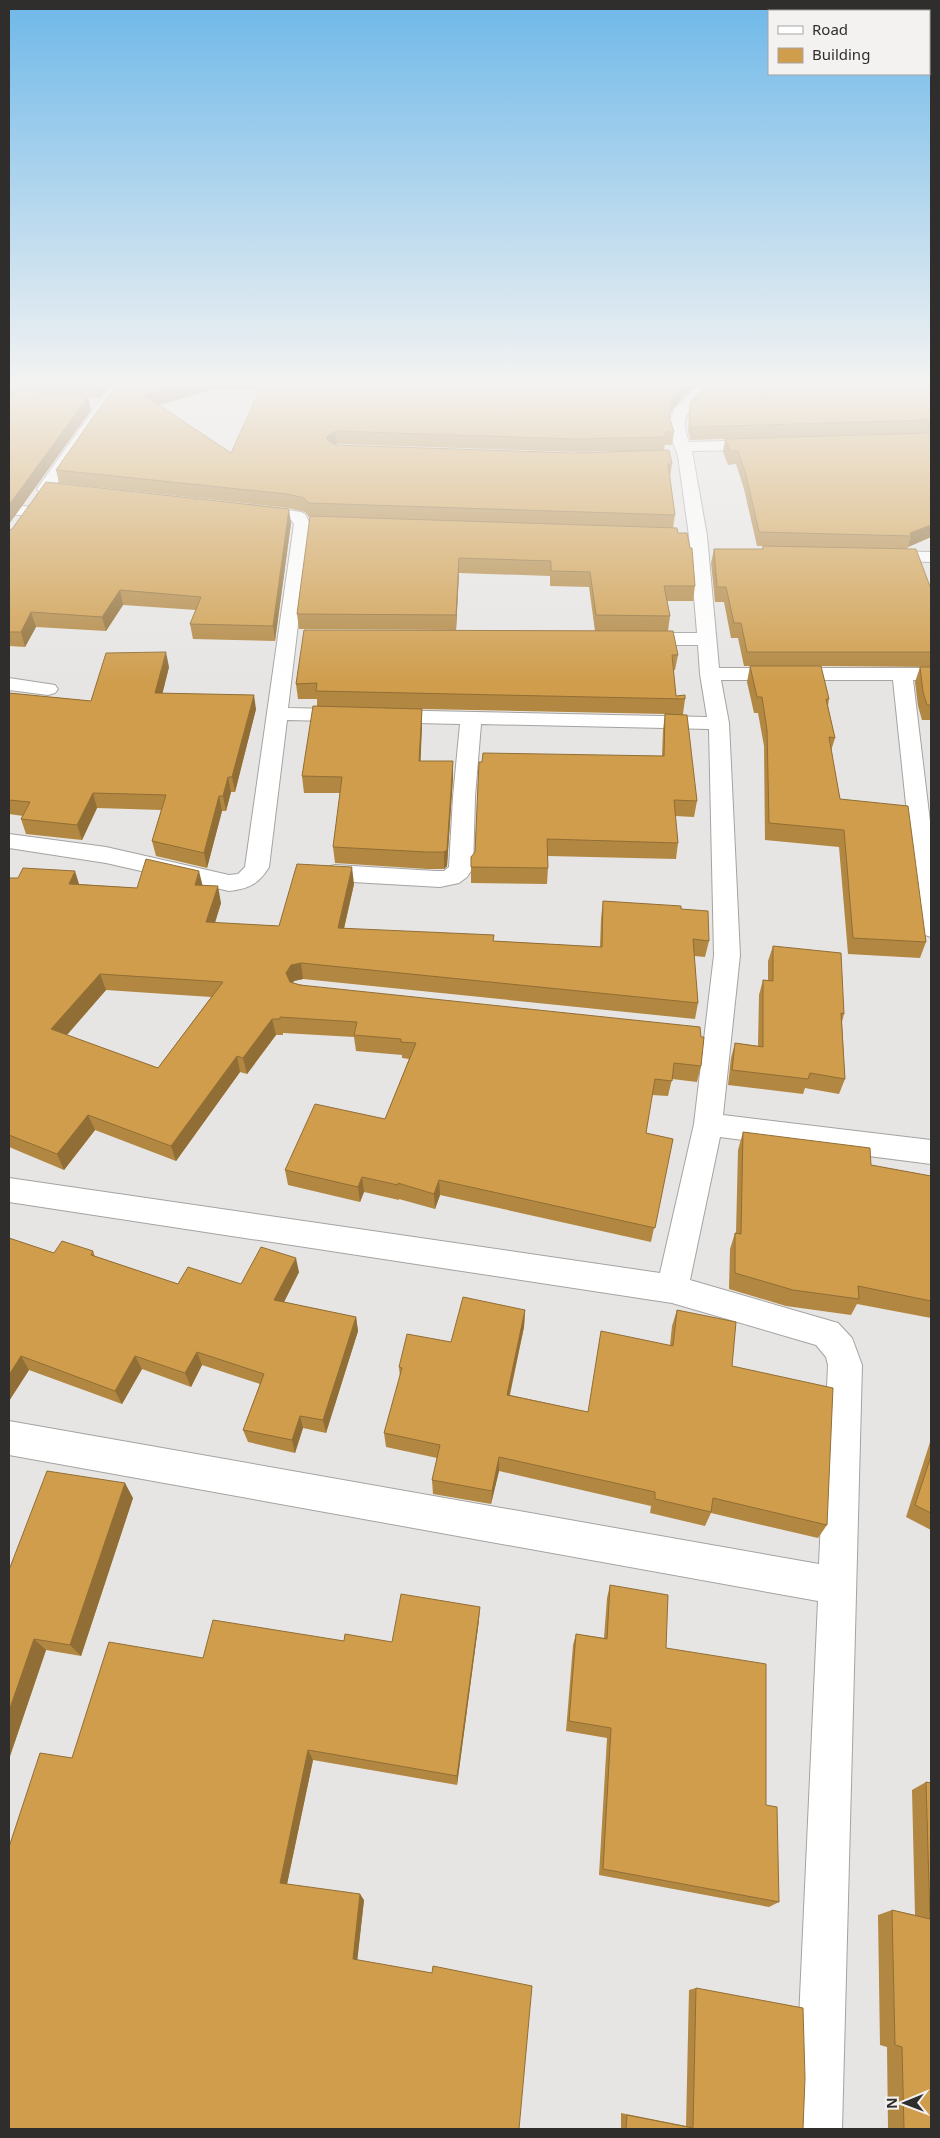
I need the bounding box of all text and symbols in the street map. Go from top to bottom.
legend [768,10,930,75]
text: Road [812,19,848,39]
text: Building [812,44,870,64]
north arrow [880,2078,930,2128]
text: N [882,2097,901,2109]

